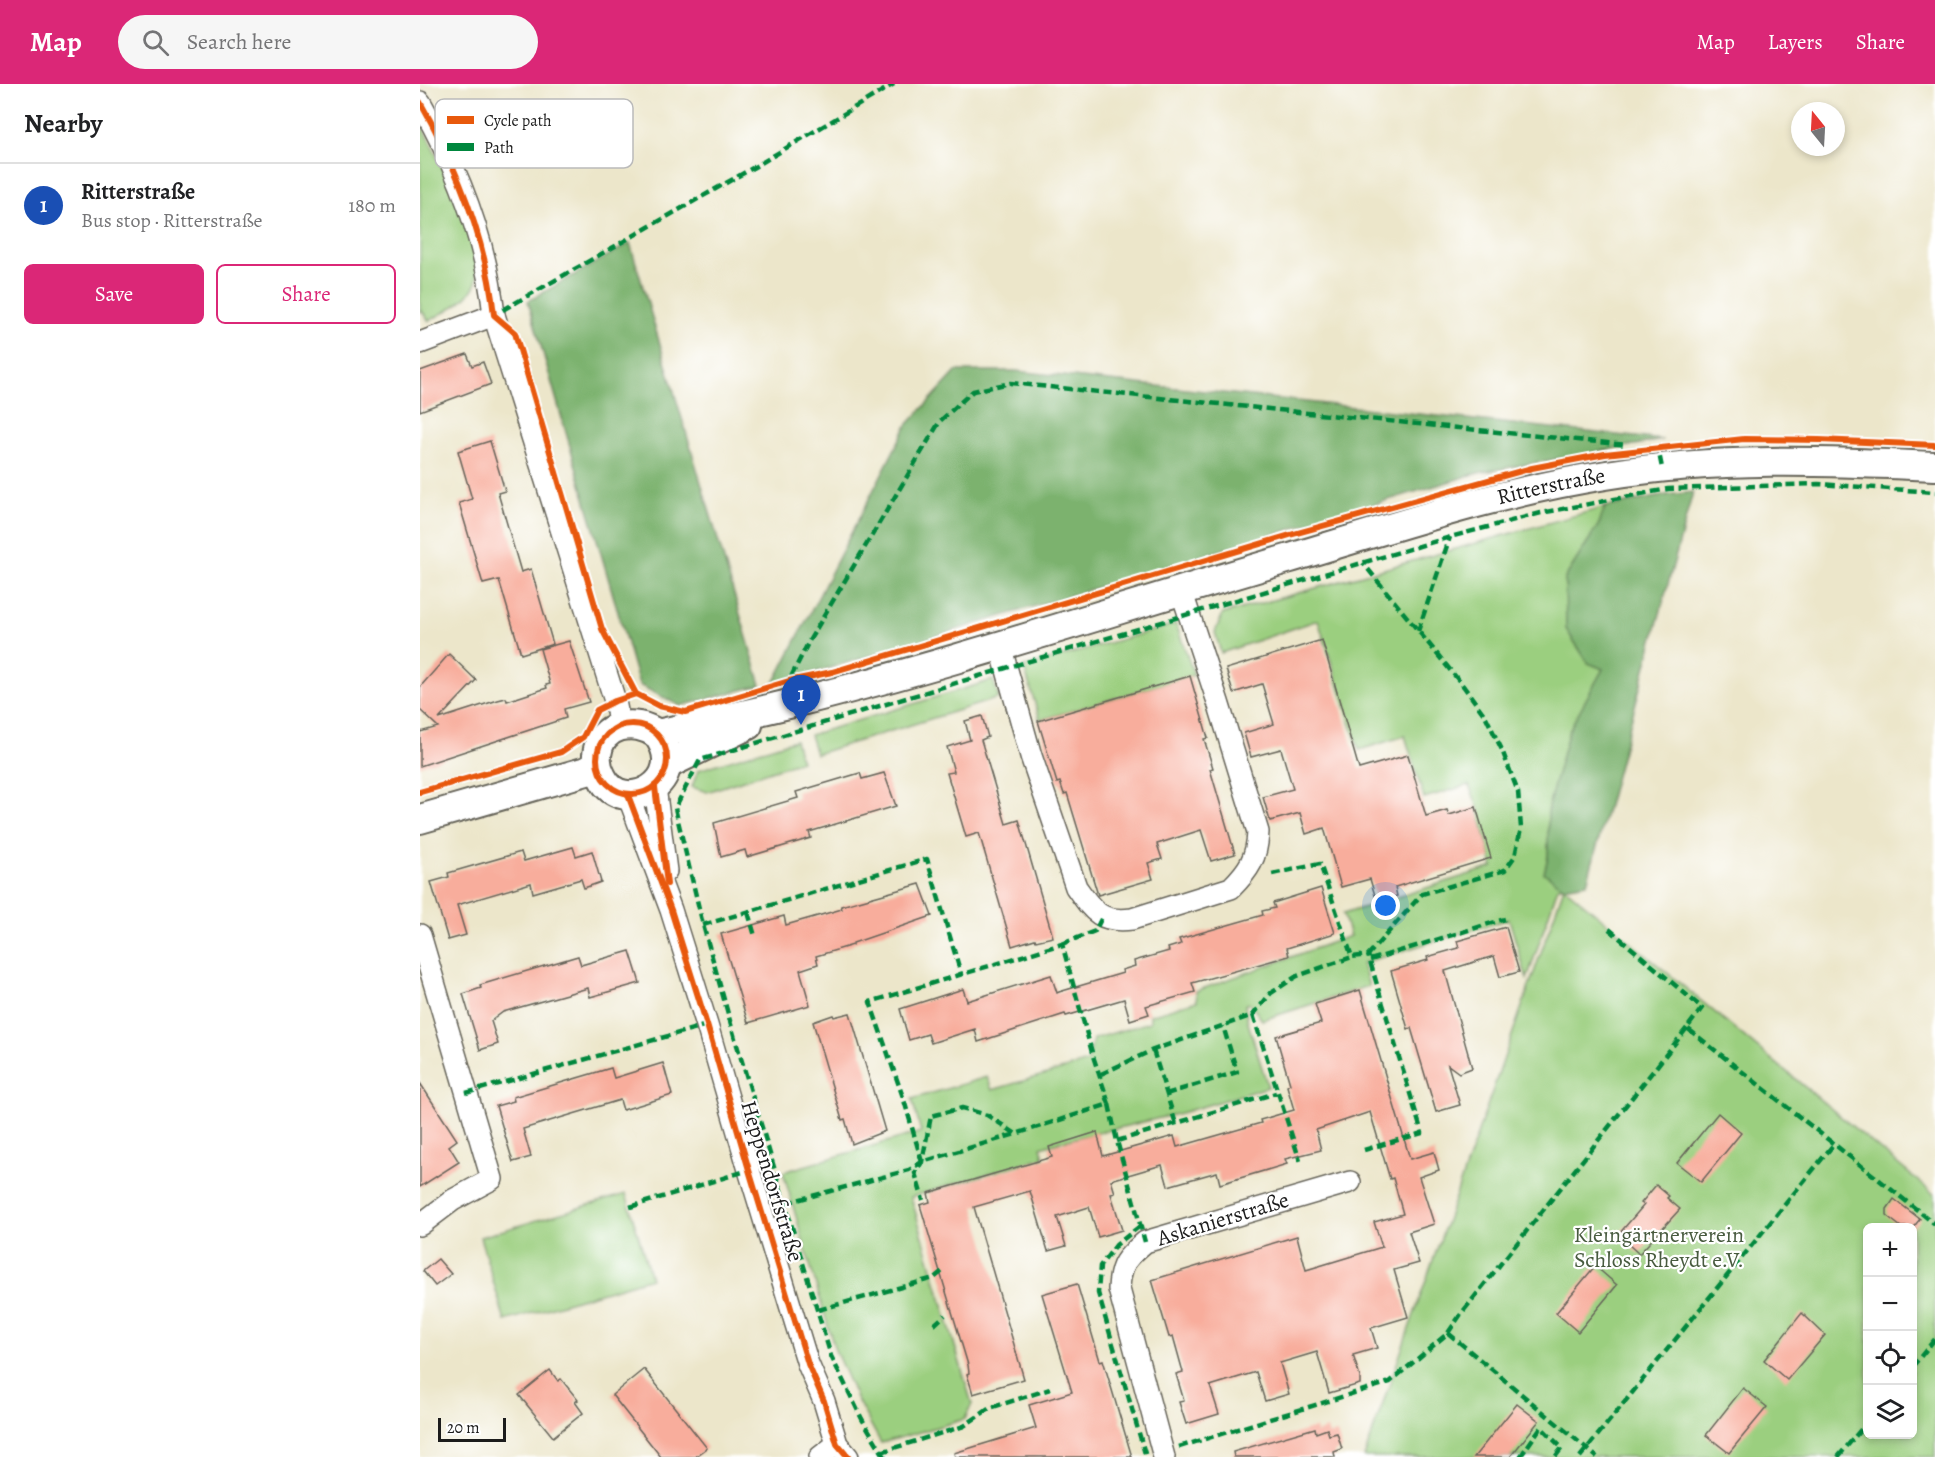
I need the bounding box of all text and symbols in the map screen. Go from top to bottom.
search box [118,15,538,69]
text: Map [30,23,82,61]
icon: search [139,26,172,59]
text: Search here [187,27,291,57]
text: Map [1696,28,1735,56]
text: Layers [1768,28,1823,56]
text: Share [1856,28,1905,56]
legend [435,99,633,168]
north arrow [1791,102,1845,156]
text: Nearby [24,106,103,141]
text: Cycle path [484,110,552,132]
text: Path [484,137,514,159]
text: Ritterstraße [81,177,195,207]
text: 1 [40,192,47,219]
text: 180 m [348,192,396,219]
text: Bus stop · Ritterstraße [81,207,262,234]
button: Save [24,264,204,324]
button: Share [216,264,396,324]
street label: Ritterstraße [1494,460,1607,512]
pin: 1 [782,676,820,725]
your location [1371,891,1400,920]
street label: Heppendorfstraße [733,1097,811,1265]
street label: Askanierstraße [1152,1185,1293,1254]
park label: Kleingärtnerverein Schloss Rheydt e.V. [1574,1220,1744,1275]
map controls [1863,1223,1917,1439]
button: + [1863,1223,1917,1277]
button: − [1863,1277,1917,1331]
button: locate [1863,1331,1917,1385]
button: layers [1863,1385,1917,1439]
scale bar [438,1415,506,1442]
text: 20 m [447,1417,480,1439]

